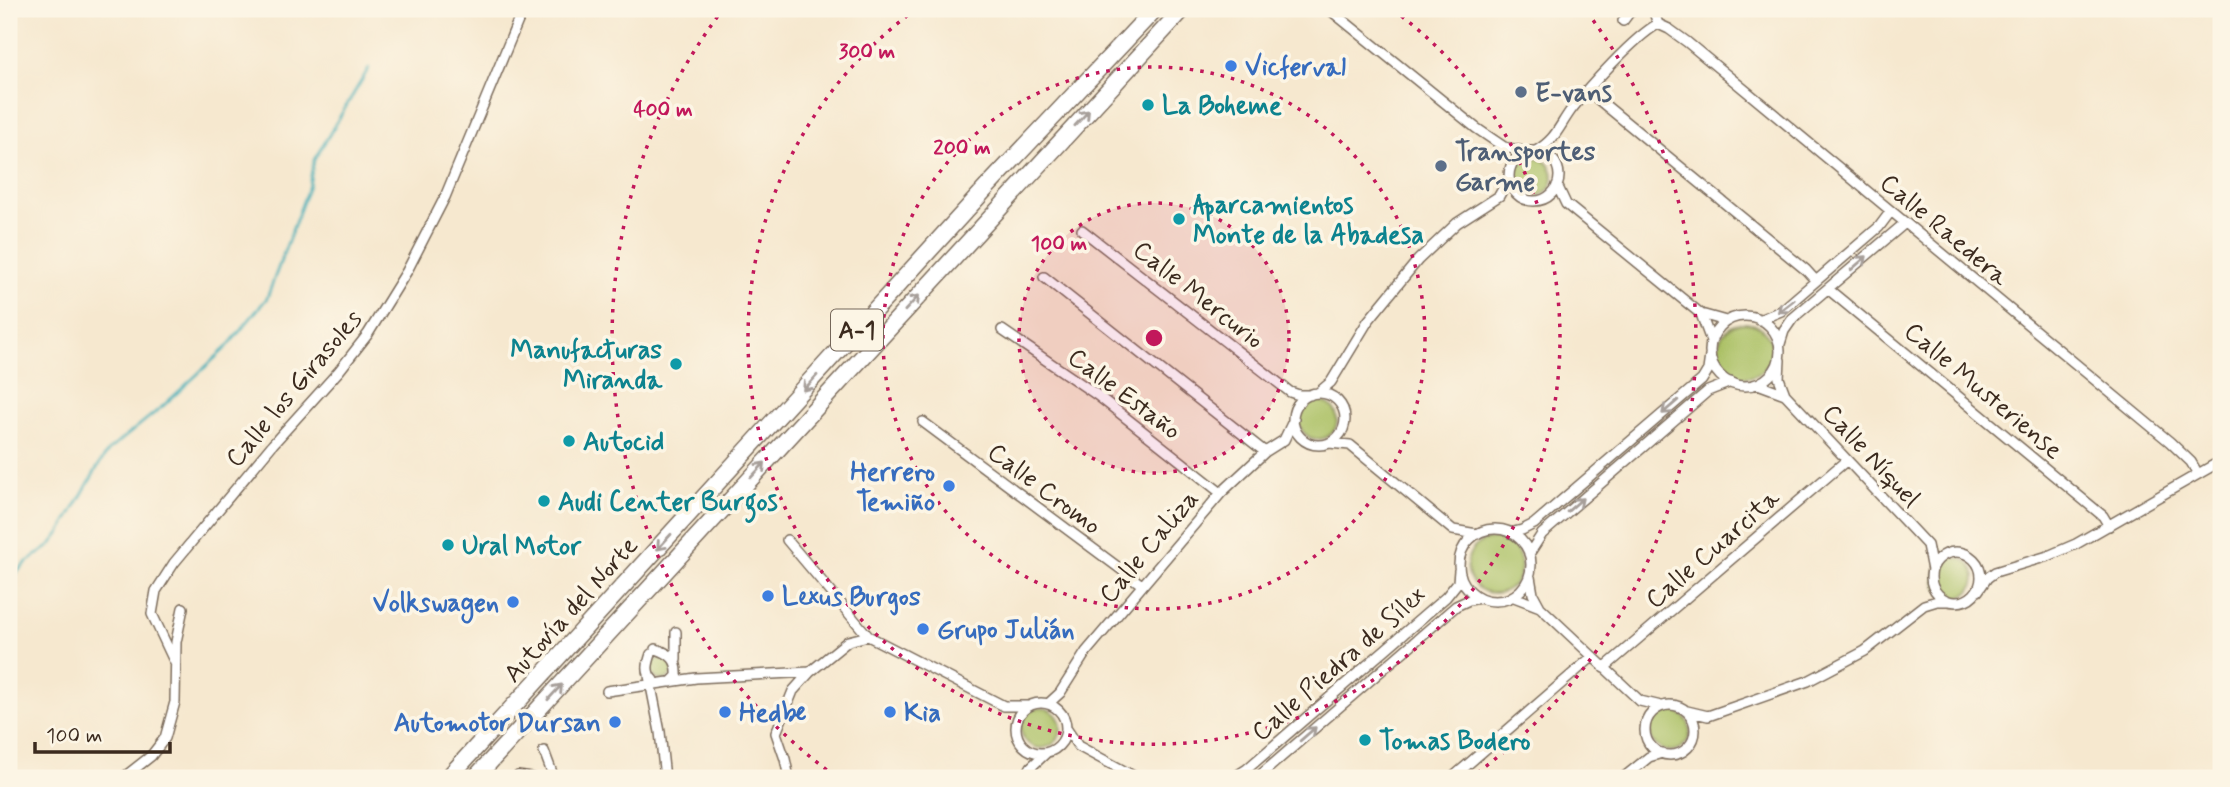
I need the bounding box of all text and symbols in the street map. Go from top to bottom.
text: 300 m [839,38,896,66]
place label: Vicferval [1245,51,1346,85]
marker: Vicferval [1223,58,1239,74]
place label: E-vans [1535,77,1612,111]
marker: E-vans [1513,84,1529,100]
place label: La Boheme [1162,90,1282,124]
text: 400 m [633,96,693,124]
marker: La Boheme [1140,97,1156,113]
one-way arrow [1074,109,1090,127]
text: 200 m [933,134,991,162]
place label: Transportes Garme [1455,136,1596,200]
marker: Transportes Garme [1433,158,1449,174]
street label: Calle Raedera [1872,167,2016,295]
place label: Aparcamientos Monte de la Abadesa [1193,189,1424,253]
marker: Aparcamientos Monte de la Abadesa [1171,211,1187,227]
text: 100 m [1031,230,1087,258]
street label: Calle Mercurio [1125,234,1270,357]
one-way arrow [1849,255,1867,271]
one-way arrow [904,294,920,312]
one-way arrow [1777,299,1795,314]
street label: Calle los Girasoles [219,303,370,475]
road number: A-1 [831,310,883,351]
street label: Calle Musteriense [1896,315,2069,468]
centre of rings [1142,326,1166,350]
place label: Manufacturas Miranda [510,334,663,398]
street label: Calle Estaño [1060,341,1187,448]
marker: Manufacturas Miranda [668,356,684,372]
one-way arrow [801,374,818,391]
street label: Calle Níquel [1814,397,1927,515]
one-way arrow [1661,399,1679,415]
place label: Autocid [583,426,664,460]
marker: Autocid [561,433,577,449]
street label: Calle Cromo [980,436,1108,543]
place label: Herrero Temiño [850,456,935,520]
one-way arrow [750,461,766,479]
marker: Herrero Temiño [941,478,957,494]
street label: Calle Cuarcita [1639,482,1788,617]
street label: Calle Caliza [1092,483,1207,611]
place label: Audi Center Burgos [558,486,778,523]
marker: Audi Center Burgos [536,493,552,509]
one-way arrow [1566,497,1584,513]
place label: Ural Motor [462,530,582,564]
street label: Autovía del Norte [497,530,646,691]
one-way arrow [656,533,673,550]
marker: Ural Motor [440,537,456,553]
street label: Calle Piedra de Sílex [1245,579,1434,750]
place label: Lexus Burgos [782,581,921,616]
place label: Volkswagen [373,587,499,624]
marker: Lexus Burgos [760,588,776,604]
marker: Volkswagen [505,594,521,610]
place label: Grupo Julián [937,614,1075,648]
marker: Grupo Julián [915,621,931,637]
one-way arrow [546,684,563,701]
place label: Hedbe [739,697,806,731]
place label: Kia [904,697,941,731]
marker: Hedbe [717,704,733,720]
marker: Kia [882,704,898,720]
place label: Automotor Dursan [394,707,601,741]
scale bar [35,710,170,754]
marker: Automotor Dursan [607,714,623,730]
text: 100 m [46,722,102,750]
place label: Tomas Bodero [1379,725,1531,759]
one-way arrow [1299,726,1317,742]
marker: Tomas Bodero [1357,732,1373,748]

